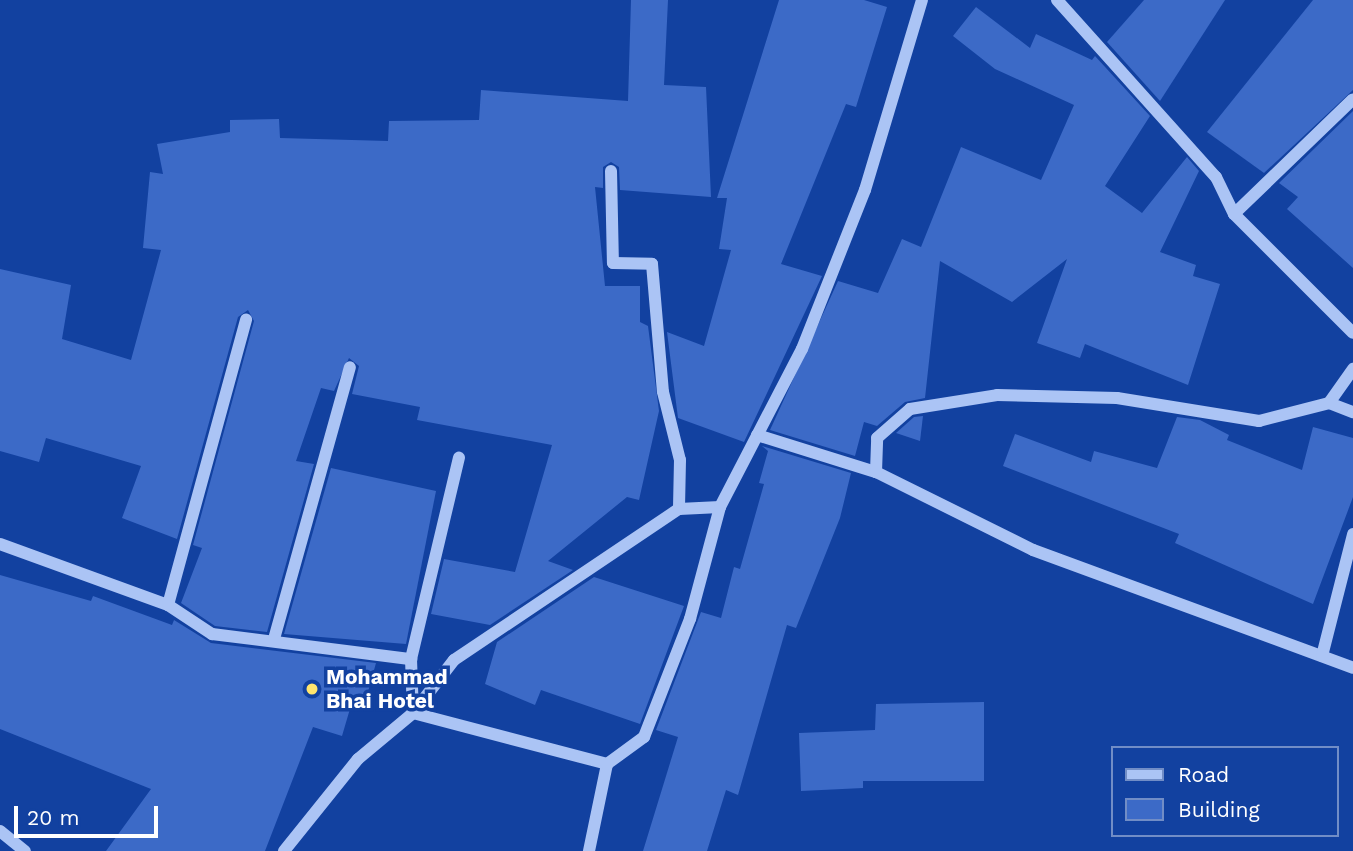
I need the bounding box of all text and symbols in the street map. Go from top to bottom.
place label: Mohammad Bhai Hotel [326,664,448,714]
marker: Mohammad Bhai Hotel [304,681,320,697]
legend [1112,746,1339,837]
text: Road [1178,762,1229,787]
scale bar [18,792,161,836]
text: Building [1178,797,1260,822]
text: 20 m [27,805,79,830]

